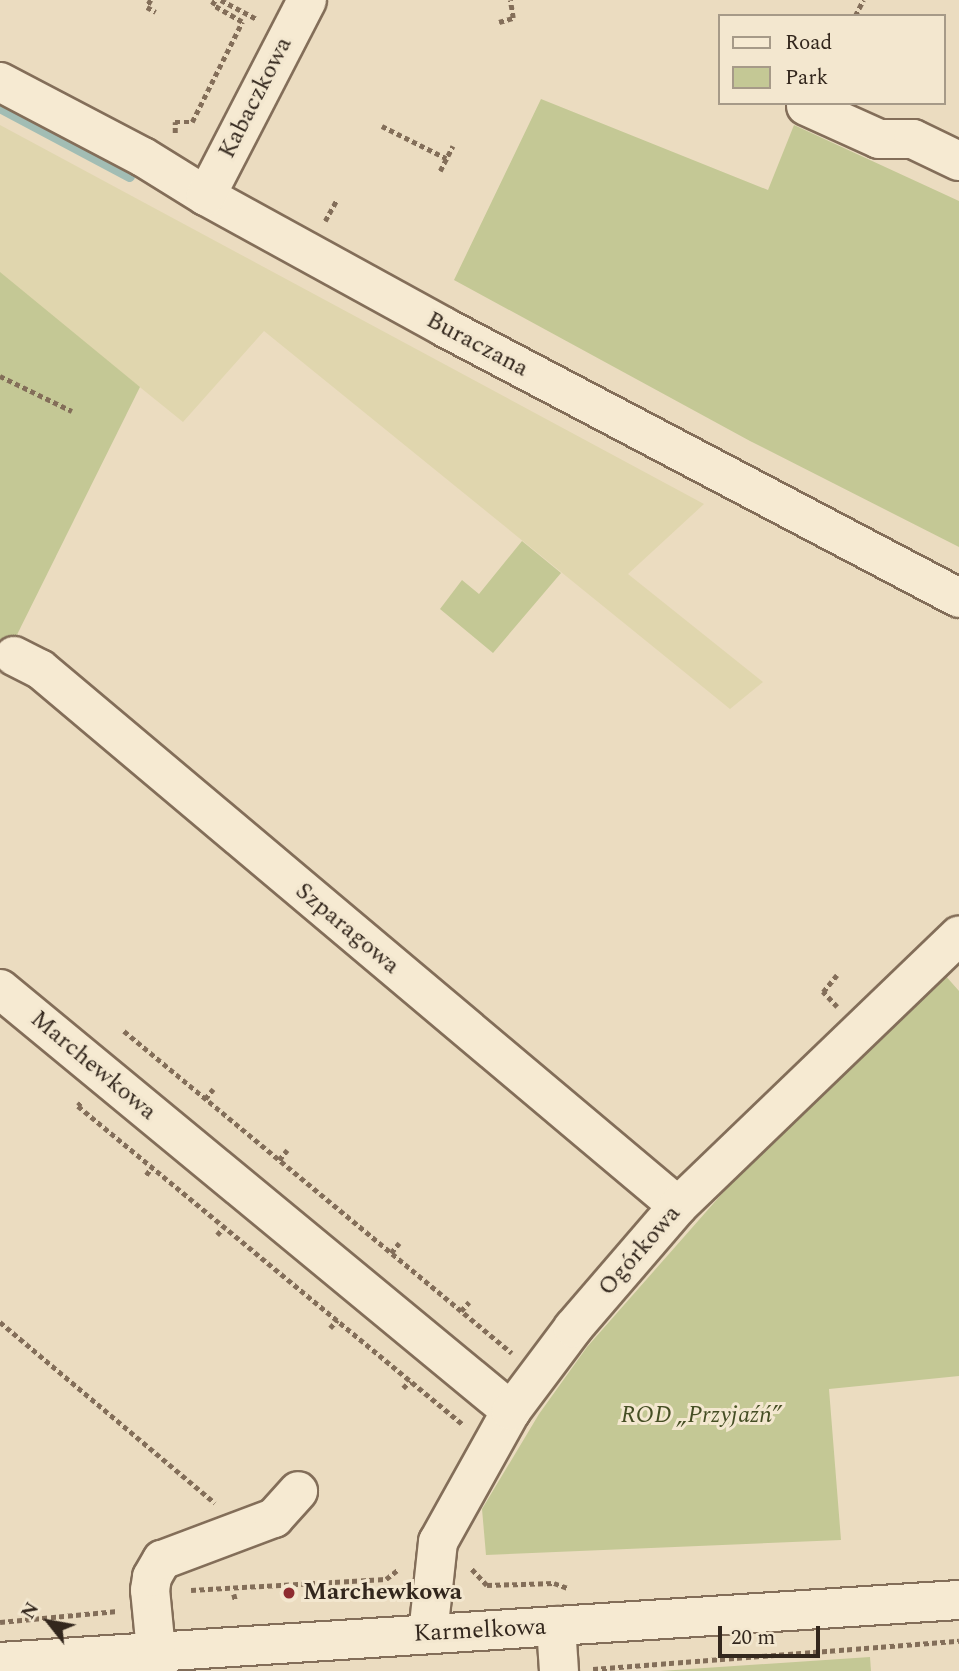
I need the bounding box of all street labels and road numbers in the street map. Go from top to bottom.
street label: Kabaczkowa [213,33,299,163]
street label: Buraczana [421,306,533,384]
street label: Szparagowa [289,877,405,981]
street label: Marchewkowa [24,1005,162,1127]
street label: Ogórkowa [593,1200,687,1302]
street label: Karmelkowa [413,1613,547,1649]

